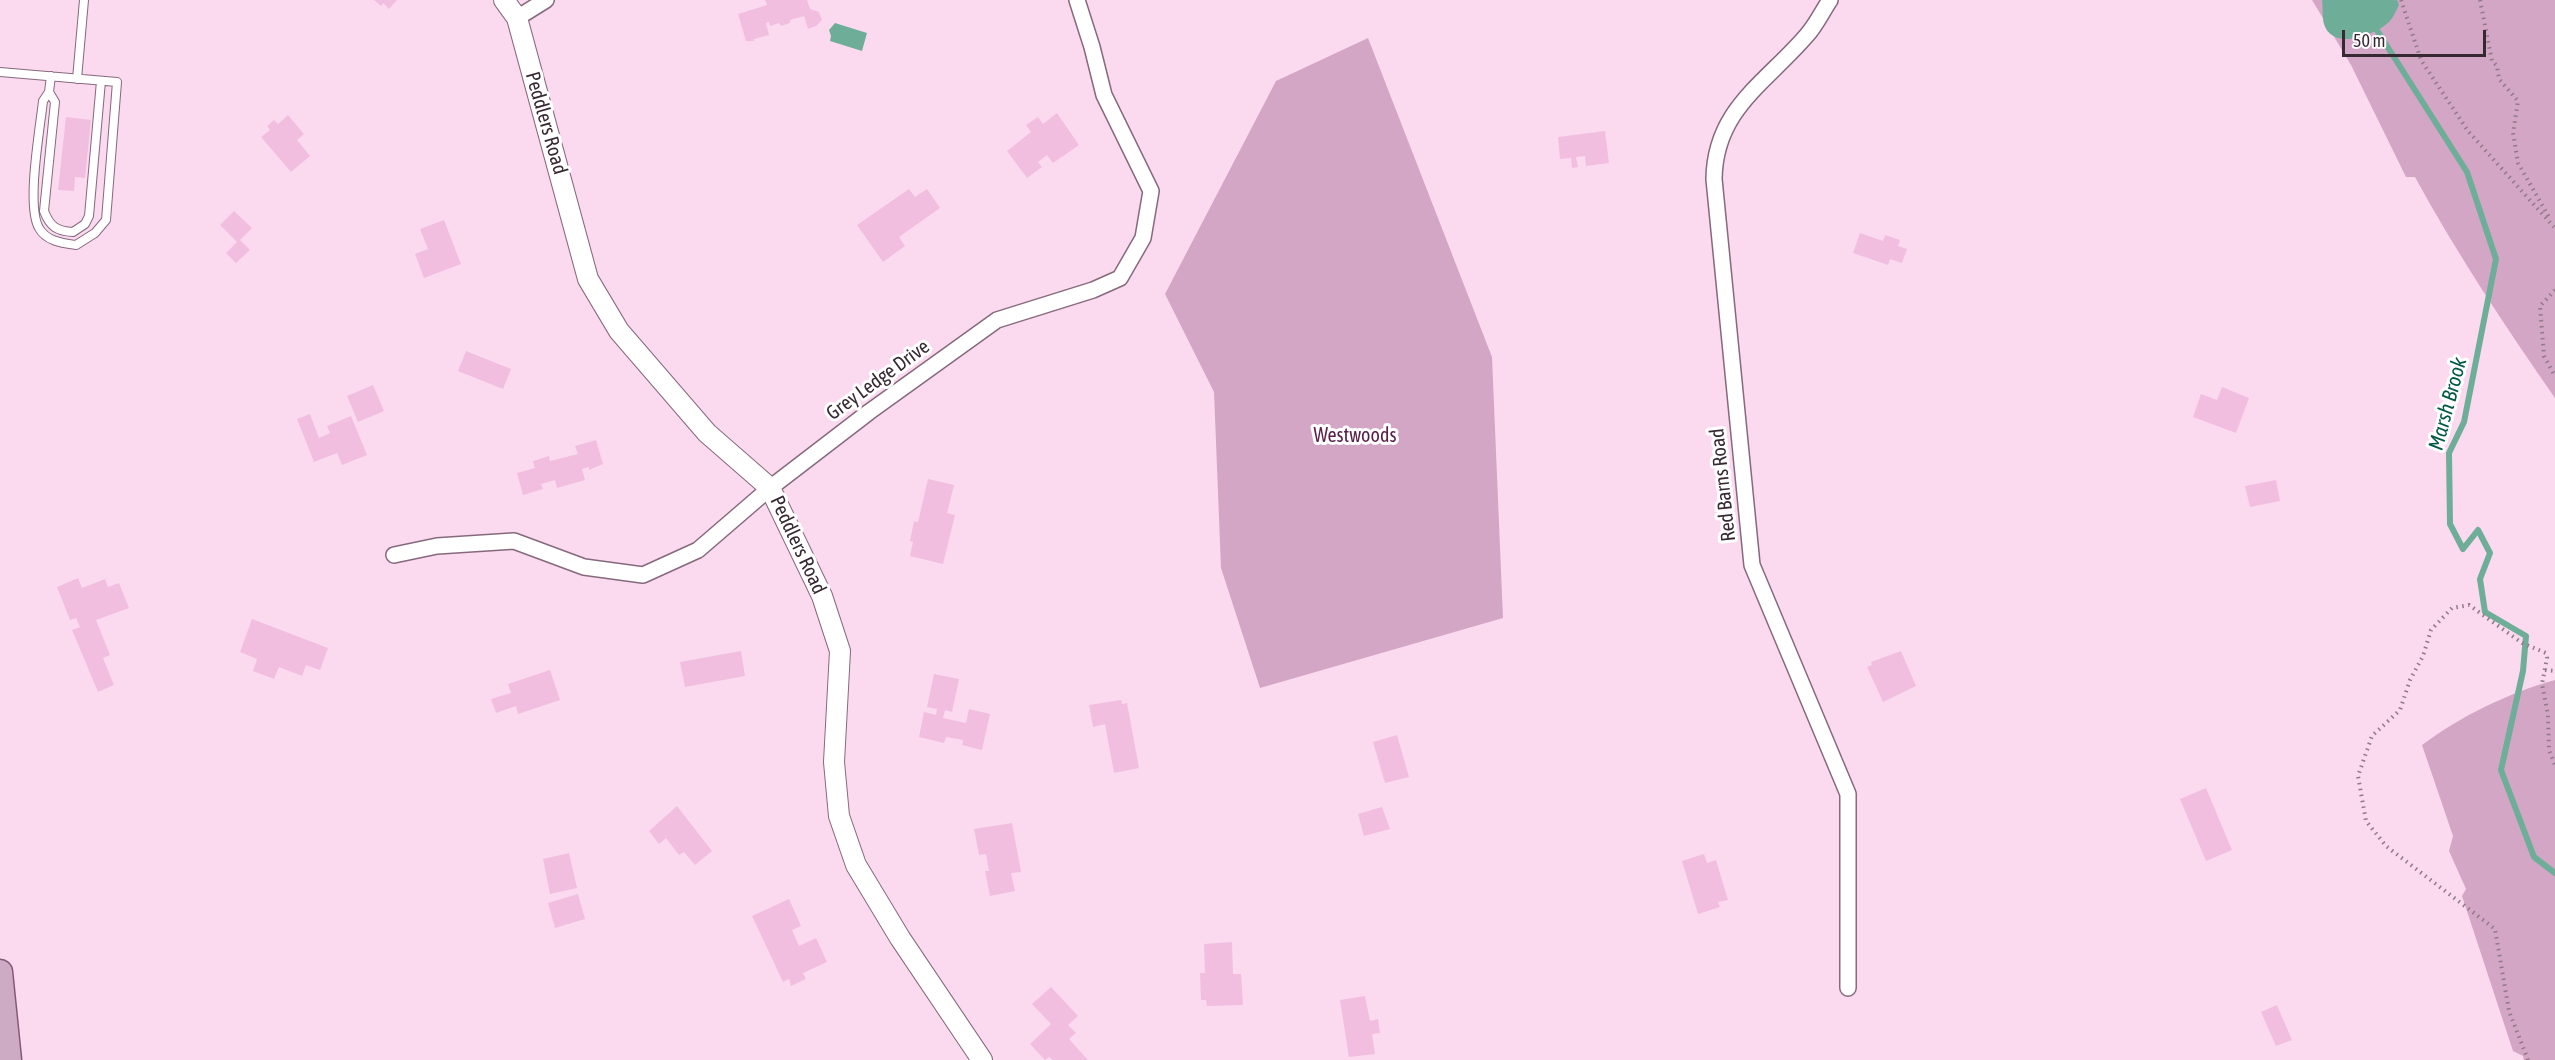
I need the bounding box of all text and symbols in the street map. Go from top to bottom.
scale bar [2345,18,2489,56]
text: 50 m [2353,30,2385,51]
street label: Peddlers Road [520,69,572,177]
street label: Grey Ledge Drive [822,335,934,425]
water label: Marsh Brook [2424,355,2472,453]
park label: Westwoods [1314,424,1396,448]
street label: Red Barns Road [1705,427,1741,543]
street label: Peddlers Road [765,492,831,598]

